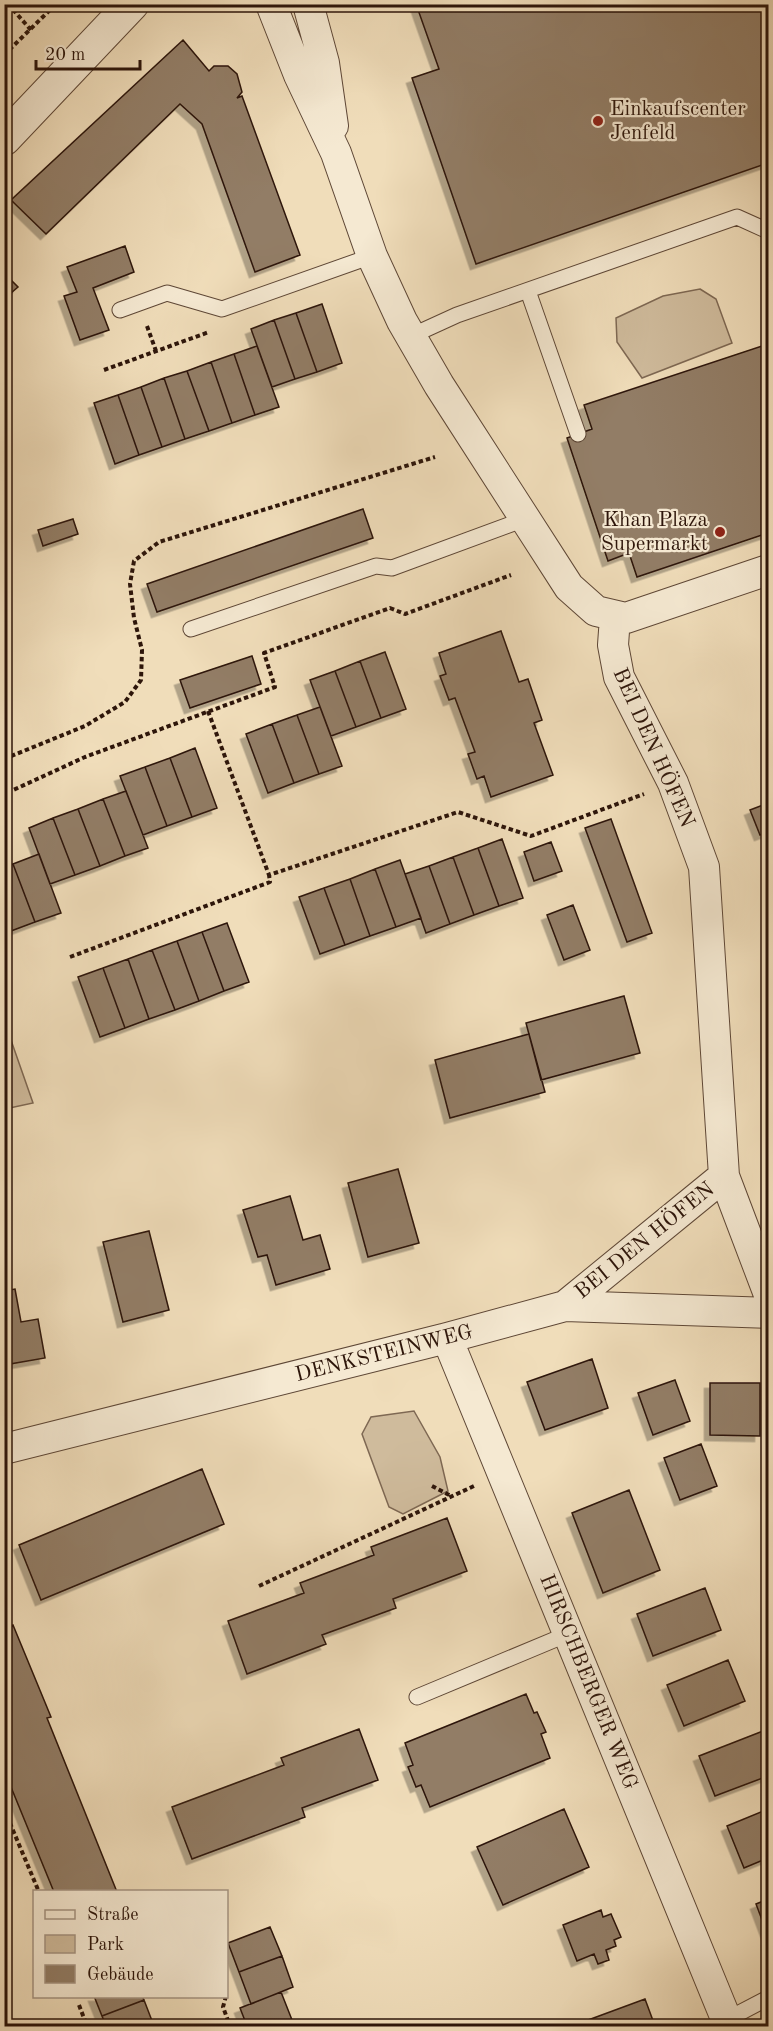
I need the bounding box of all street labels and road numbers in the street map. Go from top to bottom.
street label: BEI DEN HÖFEN [608,663,701,831]
street label: BEI DEN HÖFEN [569,1176,719,1303]
street label: DENKSTEINWEG [293,1322,475,1386]
street label: HIRSCHBERGER WEG [535,1571,641,1793]

